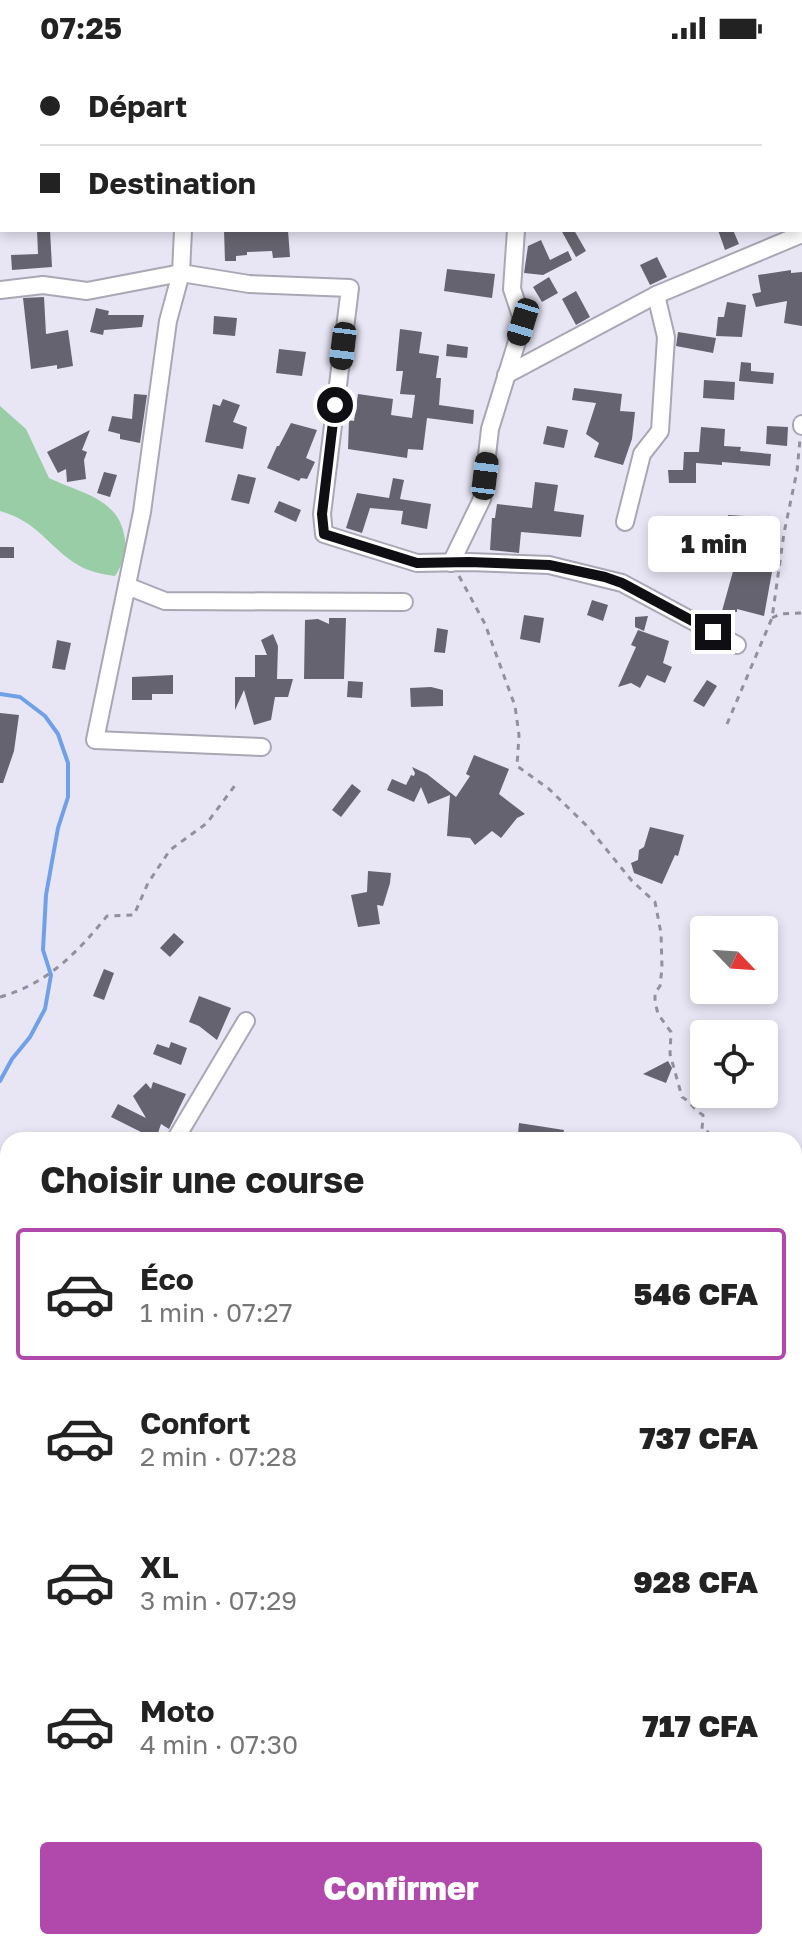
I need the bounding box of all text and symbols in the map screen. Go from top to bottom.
text: 07:25 [40,10,122,46]
text: Départ [88,88,187,124]
text: Destination [88,165,256,201]
car [505,296,541,348]
car [328,321,358,371]
route start [317,387,353,423]
car [470,451,500,501]
callout: 1 min [647,516,779,572]
text: 1 min [681,528,747,559]
route end [695,614,731,650]
north arrow [690,916,778,1004]
map controls [690,916,778,1108]
button: locate [690,1020,778,1108]
text: Choisir une course [40,1158,364,1201]
icon: car [44,1258,116,1330]
text: Éco [140,1261,194,1297]
text: 546 CFA [633,1276,758,1312]
text: 1 min · 07:27 [140,1297,292,1328]
icon: car [44,1402,116,1474]
text: Confort [140,1405,251,1441]
text: 737 CFA [639,1420,758,1456]
text: 2 min · 07:28 [140,1441,297,1472]
icon: car [44,1546,116,1618]
text: XL [140,1549,179,1585]
text: 928 CFA [633,1564,758,1600]
text: 3 min · 07:29 [140,1585,297,1616]
icon: car [44,1690,116,1762]
text: Moto [140,1693,215,1729]
text: 717 CFA [642,1708,758,1744]
text: 4 min · 07:30 [140,1729,298,1760]
button: Confirmer [40,1842,762,1934]

